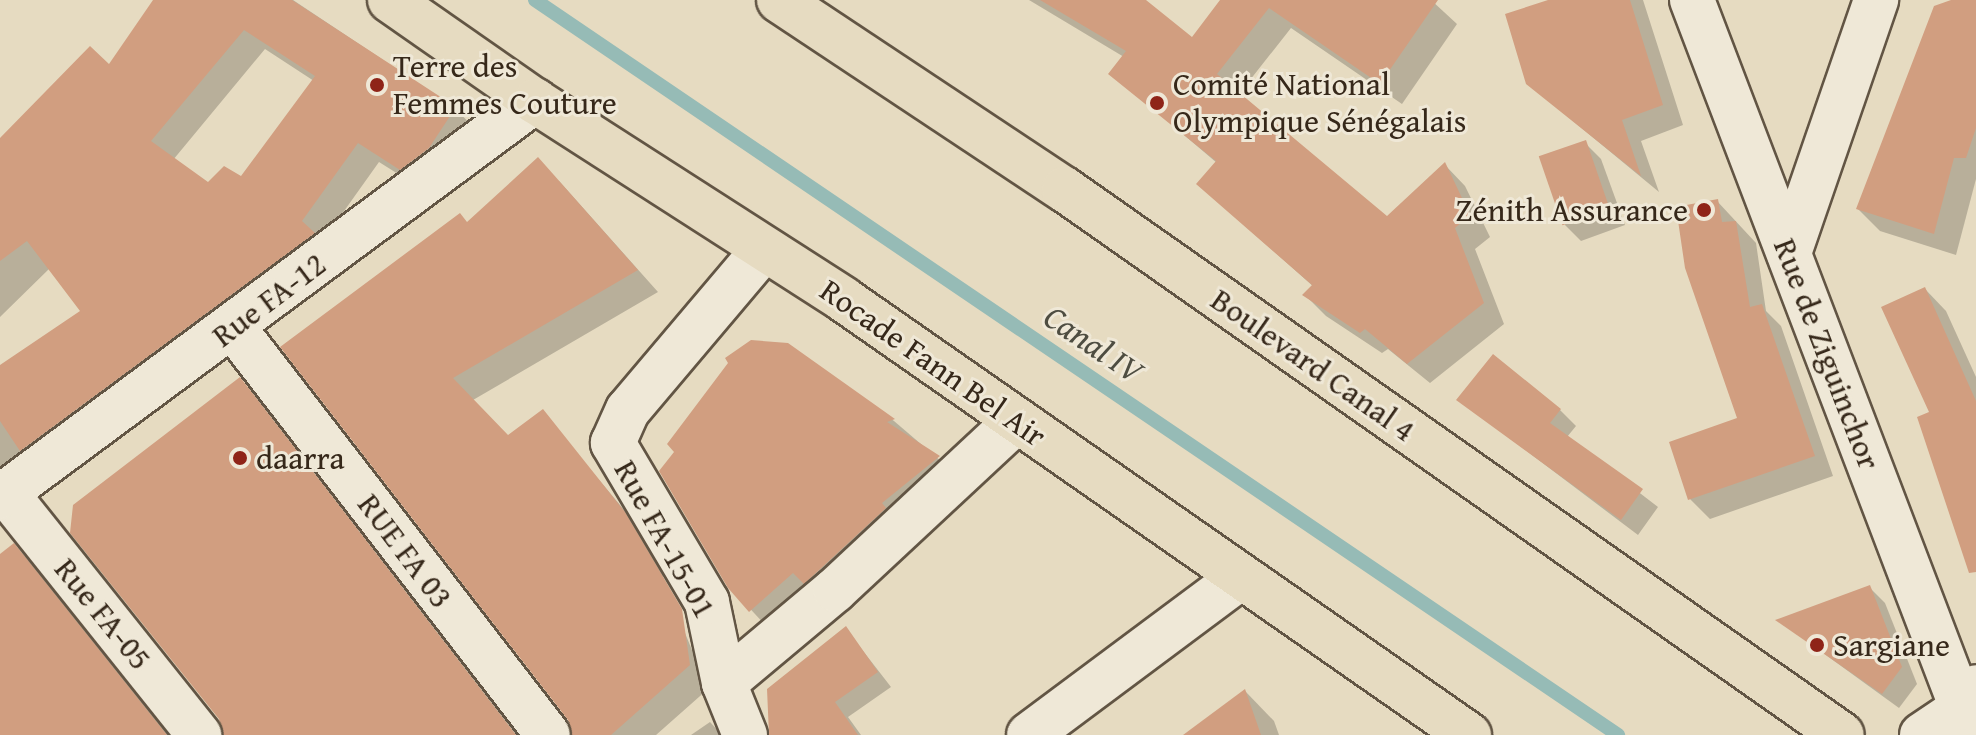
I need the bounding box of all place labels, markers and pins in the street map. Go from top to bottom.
place label: Terre des Femmes Couture [393,48,617,123]
place label: Comité National Olympique Sénégalais [1173,66,1466,141]
marker: Terre des Femmes Couture [368,76,386,94]
marker: Comité National Olympique Sénégalais [1148,94,1166,112]
place label: Zénith Assurance [1455,191,1688,229]
marker: Zénith Assurance [1695,201,1713,219]
place label: daarra [256,439,345,477]
marker: daarra [231,449,249,467]
place label: Sargiane [1833,626,1950,664]
marker: Sargiane [1808,636,1826,654]

